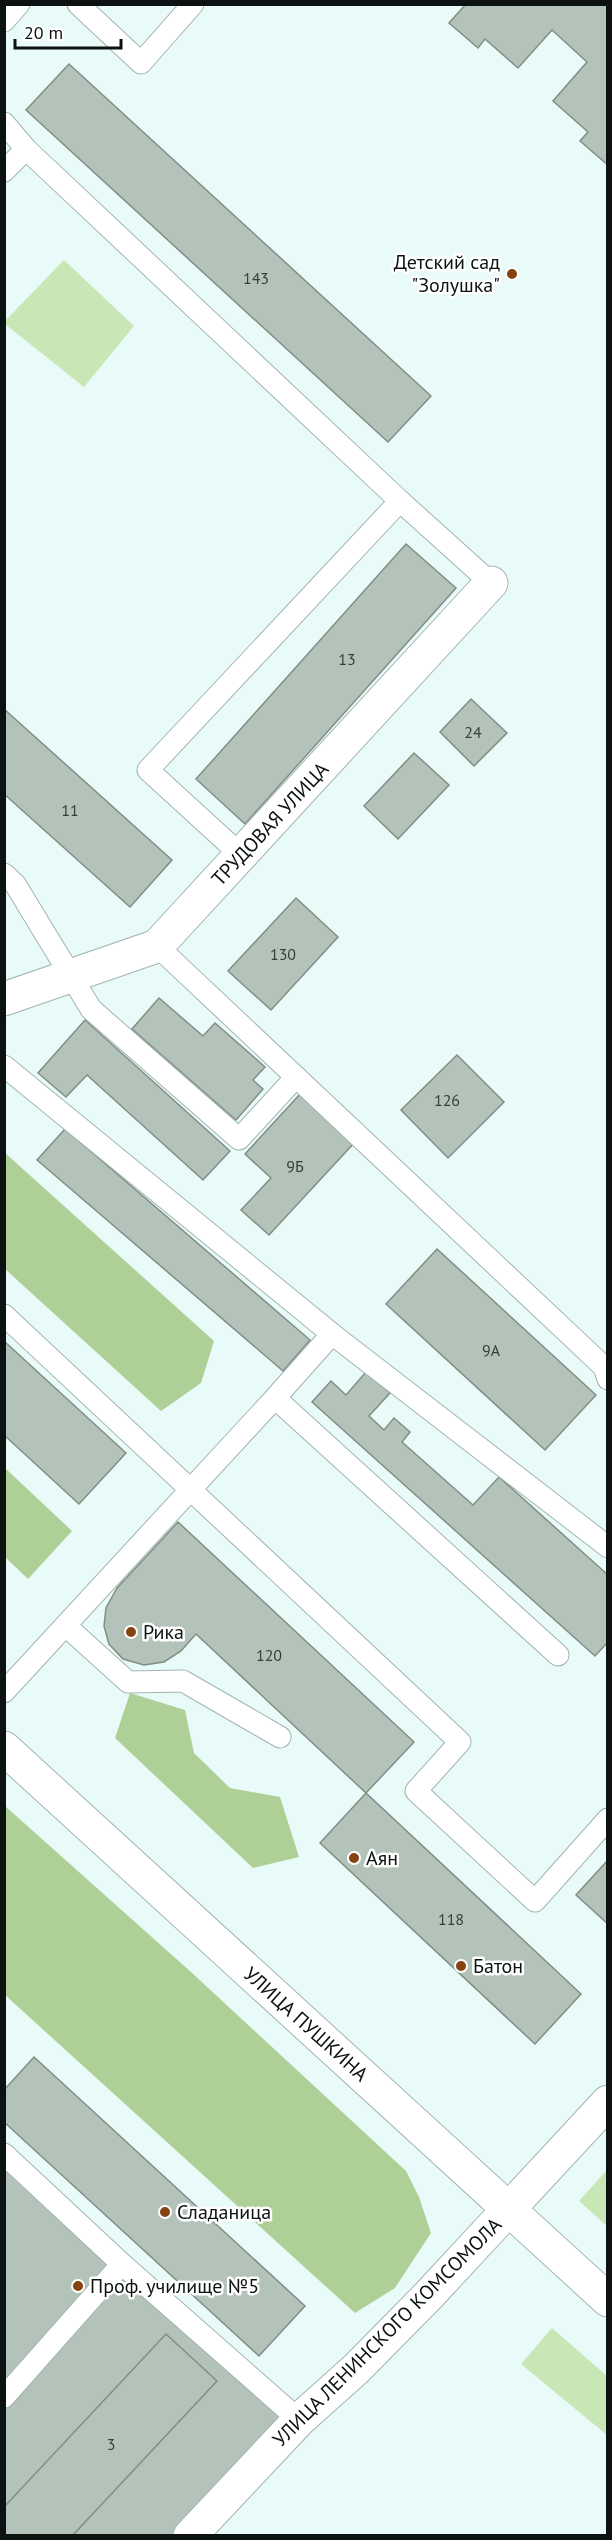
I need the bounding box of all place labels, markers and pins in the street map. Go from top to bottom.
place label: Детский сад "Золушка" [394,249,500,298]
marker: Детский сад "Золушка" [505,267,519,281]
place label: Рика [143,1619,184,1645]
marker: Рика [124,1625,138,1639]
place label: Аян [366,1845,398,1871]
marker: Аян [347,1851,361,1865]
place label: Батон [473,1953,523,1979]
marker: Батон [454,1959,468,1973]
place label: Сладаница [177,2199,271,2225]
marker: Сладаница [158,2205,172,2219]
place label: Проф. училище №5 [90,2273,259,2299]
marker: Проф. училище №5 [71,2279,85,2293]

